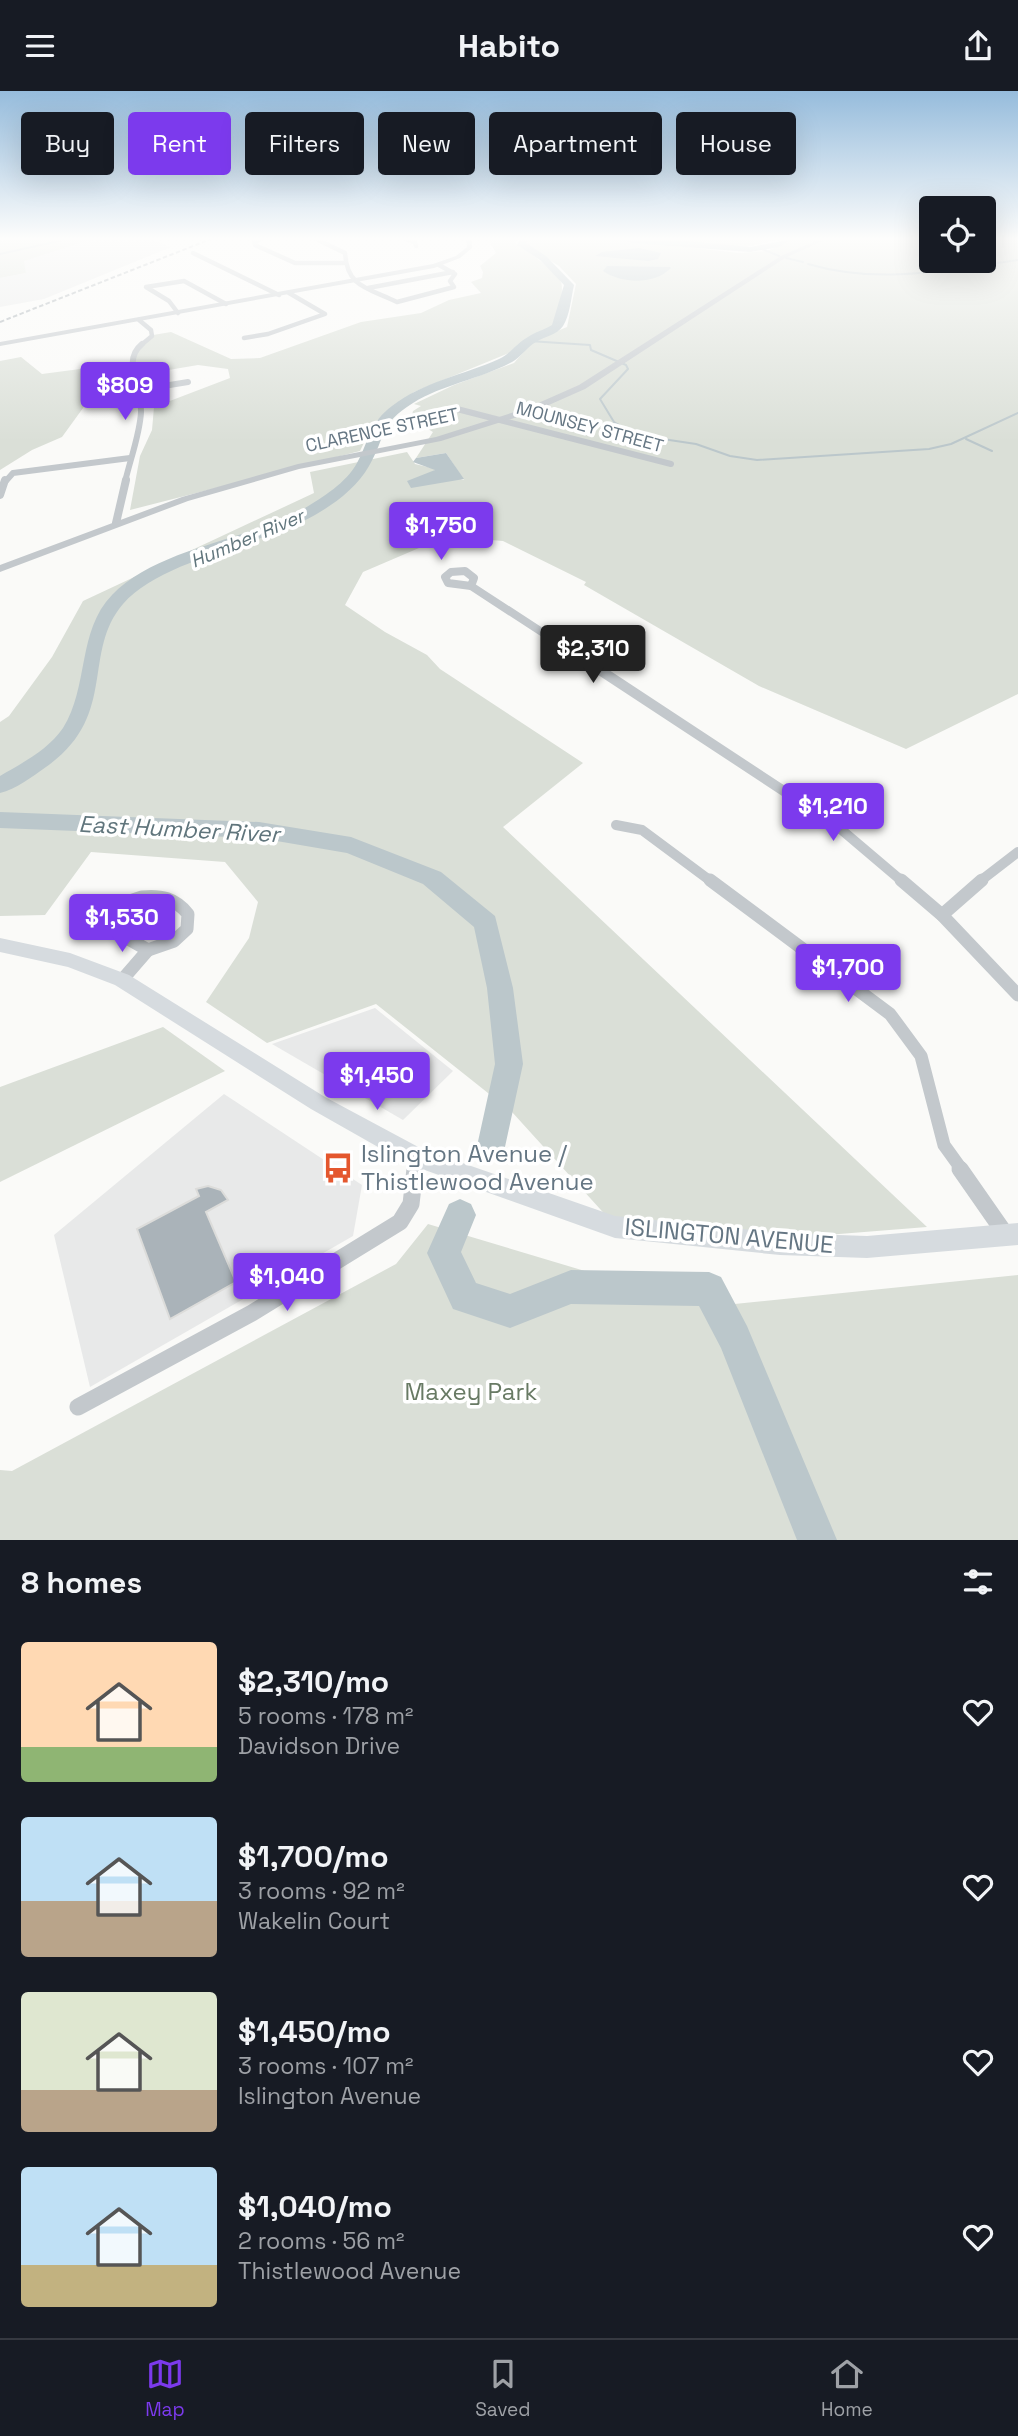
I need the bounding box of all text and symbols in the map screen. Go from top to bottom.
text: Habito [458,26,560,66]
icon: menu [21,27,59,65]
icon: share [959,27,997,65]
chip: Buy [21,112,114,175]
chip: Rent [128,112,231,175]
chip: Filters [245,112,364,175]
chip: New [378,112,475,175]
chip: Apartment [489,112,662,175]
chip: House [676,112,796,175]
map controls [919,196,996,273]
button: locate [919,196,996,273]
pin: $809 [84,363,166,422]
text: $809 [97,370,153,400]
street label: MOUNSEY STREET [514,396,667,457]
street label: CLARENCE STREET [303,402,461,457]
water label: Humber River [187,503,309,574]
pin: $1,750 [384,503,498,562]
text: $1,750 [405,510,477,540]
pin: $2,310 [536,625,650,685]
text: $2,310 [556,633,630,663]
pin: $1,210 [776,783,890,843]
text: $1,210 [798,791,868,821]
water label: East Humber River [78,809,282,849]
pin: $1,530 [65,895,179,954]
text: $1,530 [85,902,159,932]
pin: $1,700 [791,944,905,1004]
text: $1,700 [812,952,884,982]
pin: $1,450 [320,1053,434,1112]
text: $1,450 [340,1060,414,1090]
place label: Islington Avenue / Thistlewood Avenue [361,1138,594,1197]
bus stop icon: Islington Avenue / Thistlewood Avenue [321,1151,355,1185]
street label: ISLINGTON AVENUE [623,1211,835,1260]
pin: $1,040 [230,1253,344,1313]
text: $1,040 [249,1261,325,1291]
park label: Maxey Park [405,1376,538,1407]
text: 8 homes [21,1563,142,1602]
icon: filters [959,1563,997,1601]
text: $2,310/mo [238,1662,389,1701]
icon: home [77,1670,161,1754]
icon: heart [959,1693,997,1731]
text: 5 rooms · 178 m² [238,1701,413,1731]
text: Davidson Drive [238,1731,400,1761]
text: $1,700/mo [238,1837,389,1876]
icon: home [77,1845,161,1929]
icon: heart [959,1868,997,1906]
text: 3 rooms · 92 m² [238,1876,405,1906]
text: Wakelin Court [238,1906,390,1936]
text: $1,450/mo [238,2012,391,2051]
icon: home [77,2020,161,2104]
icon: heart [959,2043,997,2081]
text: 3 rooms · 107 m² [238,2051,414,2081]
text: Islington Avenue [238,2081,421,2111]
text: $1,040/mo [238,2187,392,2226]
icon: home [77,2195,161,2279]
icon: heart [959,2218,997,2256]
text: 2 rooms · 56 m² [238,2226,404,2256]
text: Thistlewood Avenue [238,2256,461,2286]
tab: Map [145,2355,185,2422]
tab: Saved [475,2355,531,2422]
tab: Home [821,2355,873,2422]

